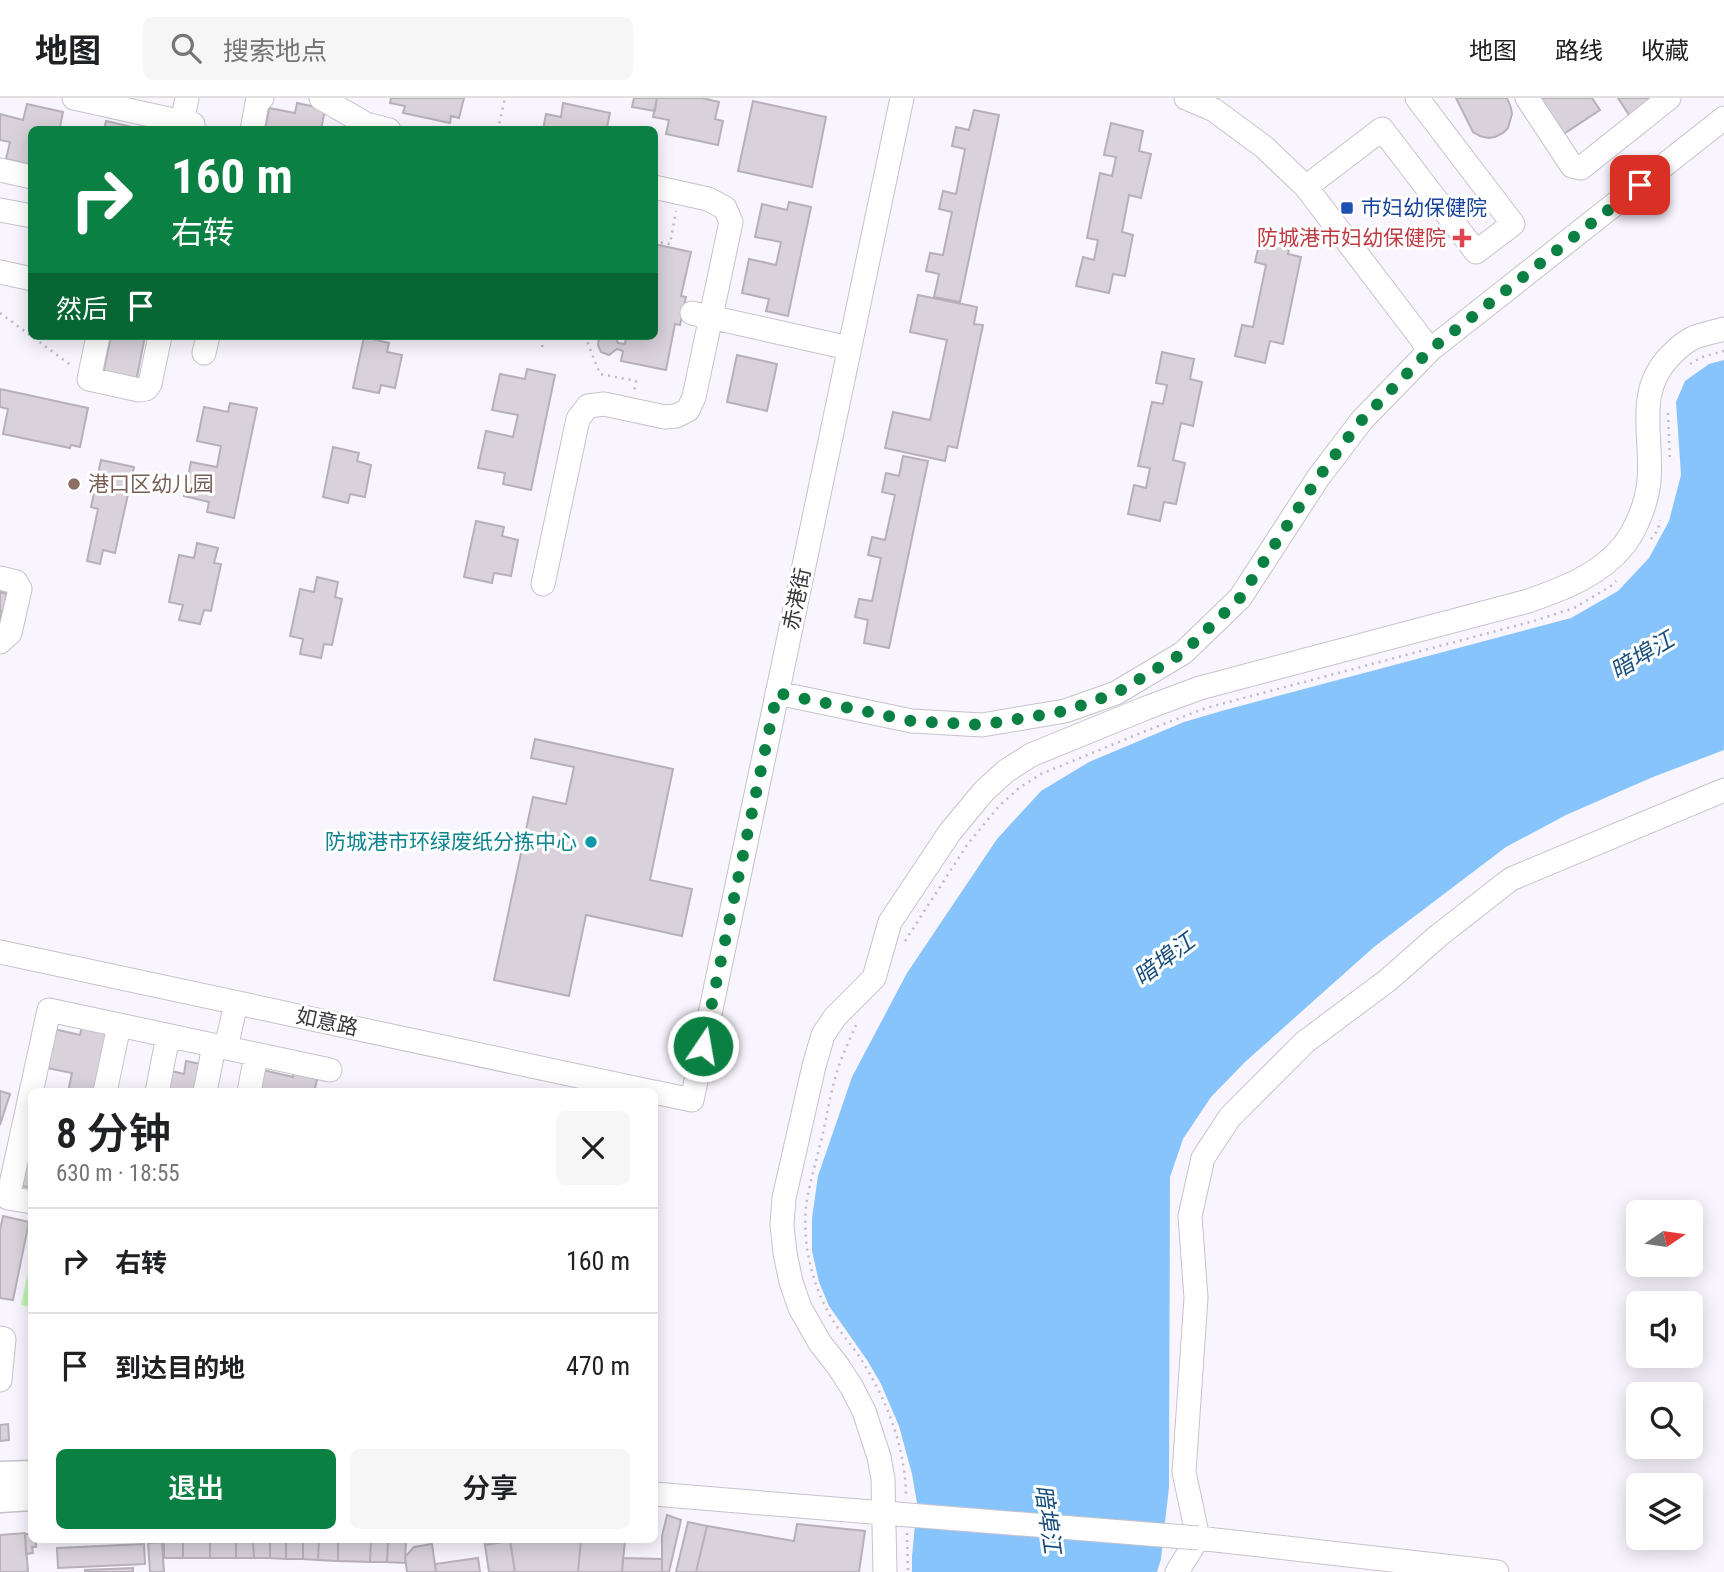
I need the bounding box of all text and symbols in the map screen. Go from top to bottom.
search box [143,17,633,80]
icon: search [167,29,205,67]
text: 地图 [35,31,101,70]
text: 搜索地点 [223,36,327,66]
text: 地图 [1469,37,1517,65]
text: 路线 [1555,37,1603,65]
text: 收藏 [1641,37,1689,65]
text: 160 m [171,148,293,205]
icon: right [56,154,147,245]
pin [1610,155,1670,215]
icon: arrive [1621,166,1659,204]
place label: 巿妇幼保健院 [1361,196,1487,220]
marker: 巿妇幼保健院 [1339,200,1355,216]
text: 右转 [171,214,235,252]
place label: 防城港市妇幼保健院 [1257,226,1446,250]
marker: 防城港市妇幼保健院 [1452,228,1472,248]
icon: arrive [122,287,160,325]
text: 然后 [56,294,108,324]
place label: 港口区幼儿园 [88,472,214,496]
marker: 港口区幼儿园 [66,476,82,492]
street label: 赤港街 [779,566,815,632]
water label: 暗埠江 [1606,625,1681,685]
place label: 防城港市环绿废纸分拣中心 [325,830,577,854]
marker: 防城港市环绿废纸分拣中心 [583,834,599,850]
water label: 暗埠江 [1129,926,1202,991]
street label: 如意路 [294,1004,360,1040]
position arrow [666,1009,740,1083]
text: 8 分钟 [56,1109,171,1158]
button: close [556,1111,630,1185]
text: 630 m · 18:55 [56,1160,180,1187]
north arrow [1626,1200,1703,1278]
map controls [1626,1200,1703,1550]
icon: right [56,1242,94,1280]
text: 160 m [566,1246,630,1276]
text: 右转 [115,1248,167,1278]
button: sound [1626,1291,1703,1368]
icon: arrive [56,1347,94,1385]
text: 470 m [566,1351,630,1381]
text: 到达目的地 [115,1353,245,1383]
button: search [1626,1382,1703,1459]
button: 退出 [56,1449,336,1529]
button: 分享 [350,1449,630,1529]
button: layers [1626,1473,1703,1550]
water label: 暗埠江 [1029,1483,1066,1558]

